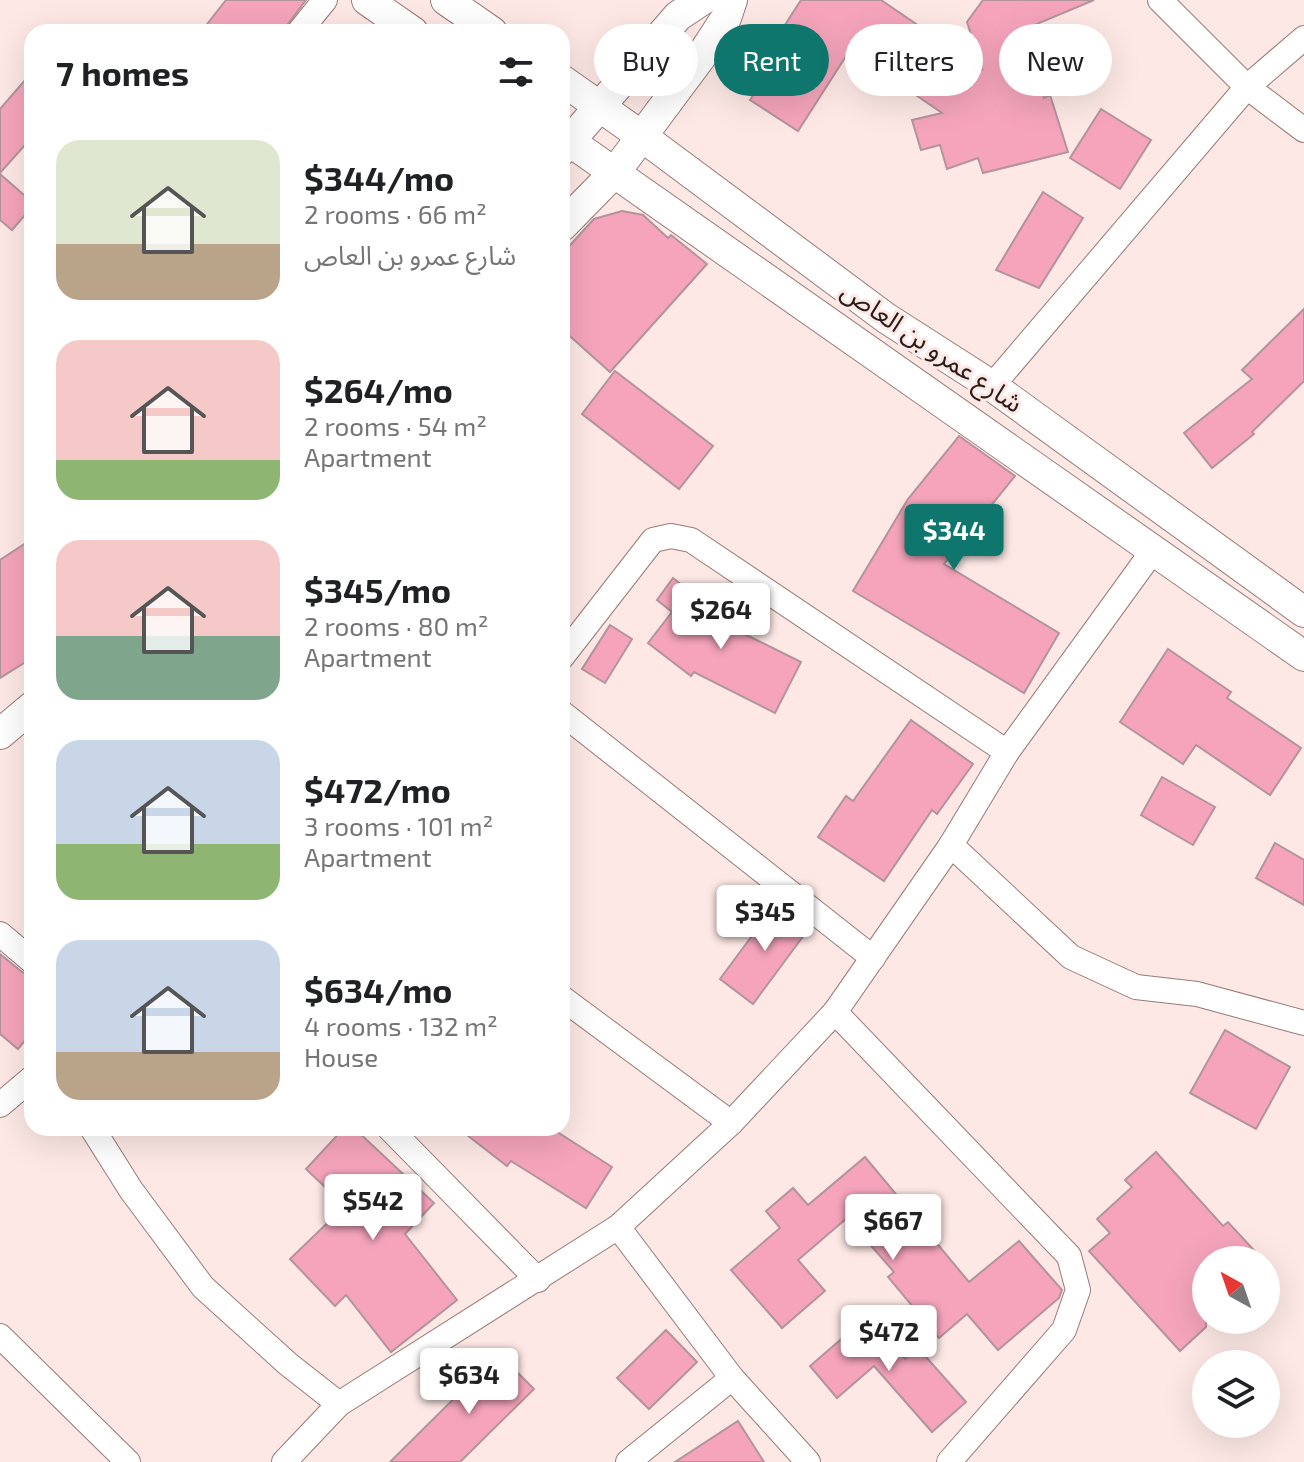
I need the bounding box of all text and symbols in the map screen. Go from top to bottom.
chip: Buy [594,24,698,96]
chip: Rent [714,24,829,96]
chip: Filters [845,24,983,96]
chip: New [999,24,1112,96]
icon: filters [494,50,538,94]
text: 7 homes [56,52,189,93]
text: $344/mo [304,157,454,198]
icon: home [120,172,216,268]
text: 2 rooms · 66 m² [304,198,487,229]
text: شارع عمرو بن العاص [304,239,516,270]
street label: شارع عمرو بن العاص [833,274,1029,422]
text: $264/mo [304,369,453,410]
icon: home [120,372,216,468]
text: 2 rooms · 54 m² [304,410,487,441]
text: Apartment [304,441,432,472]
pin: $344 [907,504,1001,572]
text: $344 [923,514,985,545]
text: $345/mo [304,569,451,610]
icon: home [120,572,216,668]
pin: $264 [674,583,768,651]
text: $264 [690,593,752,624]
text: 2 rooms · 80 m² [304,610,489,641]
text: Apartment [304,641,432,672]
text: $472/mo [304,769,451,810]
icon: home [120,772,216,868]
text: 3 rooms · 101 m² [304,810,493,841]
text: Apartment [304,841,432,872]
pin: $345 [718,885,812,953]
text: $345 [735,895,795,926]
text: $634/mo [304,969,452,1010]
icon: home [120,972,216,1068]
text: 4 rooms · 132 m² [304,1010,498,1041]
text: House [304,1041,378,1072]
pin: $542 [326,1174,420,1242]
text: $542 [342,1184,404,1215]
pin: $667 [846,1194,940,1262]
text: $667 [863,1204,923,1235]
north arrow [1192,1246,1280,1334]
map controls [1192,1246,1280,1438]
pin: $472 [842,1305,936,1373]
text: $472 [859,1315,919,1346]
pin: $634 [422,1348,516,1416]
button: layers [1192,1350,1280,1438]
text: $634 [438,1358,500,1389]

